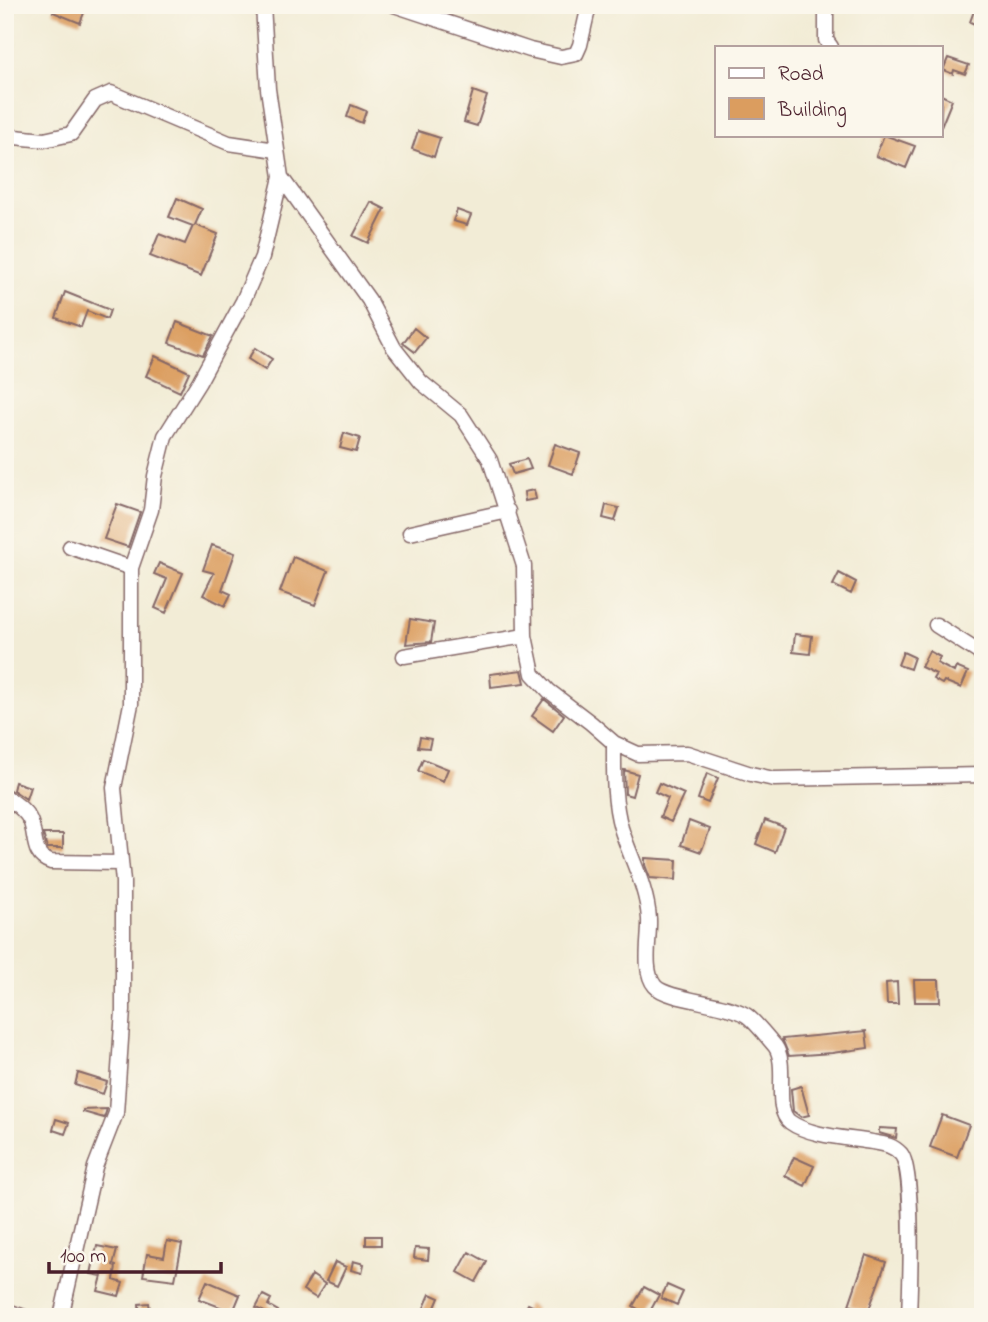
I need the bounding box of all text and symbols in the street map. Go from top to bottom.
legend [715,46,942,136]
text: Road [778,60,824,90]
text: Building [777,96,847,128]
scale bar [49,1231,220,1275]
text: 100 m [60,1242,106,1272]

